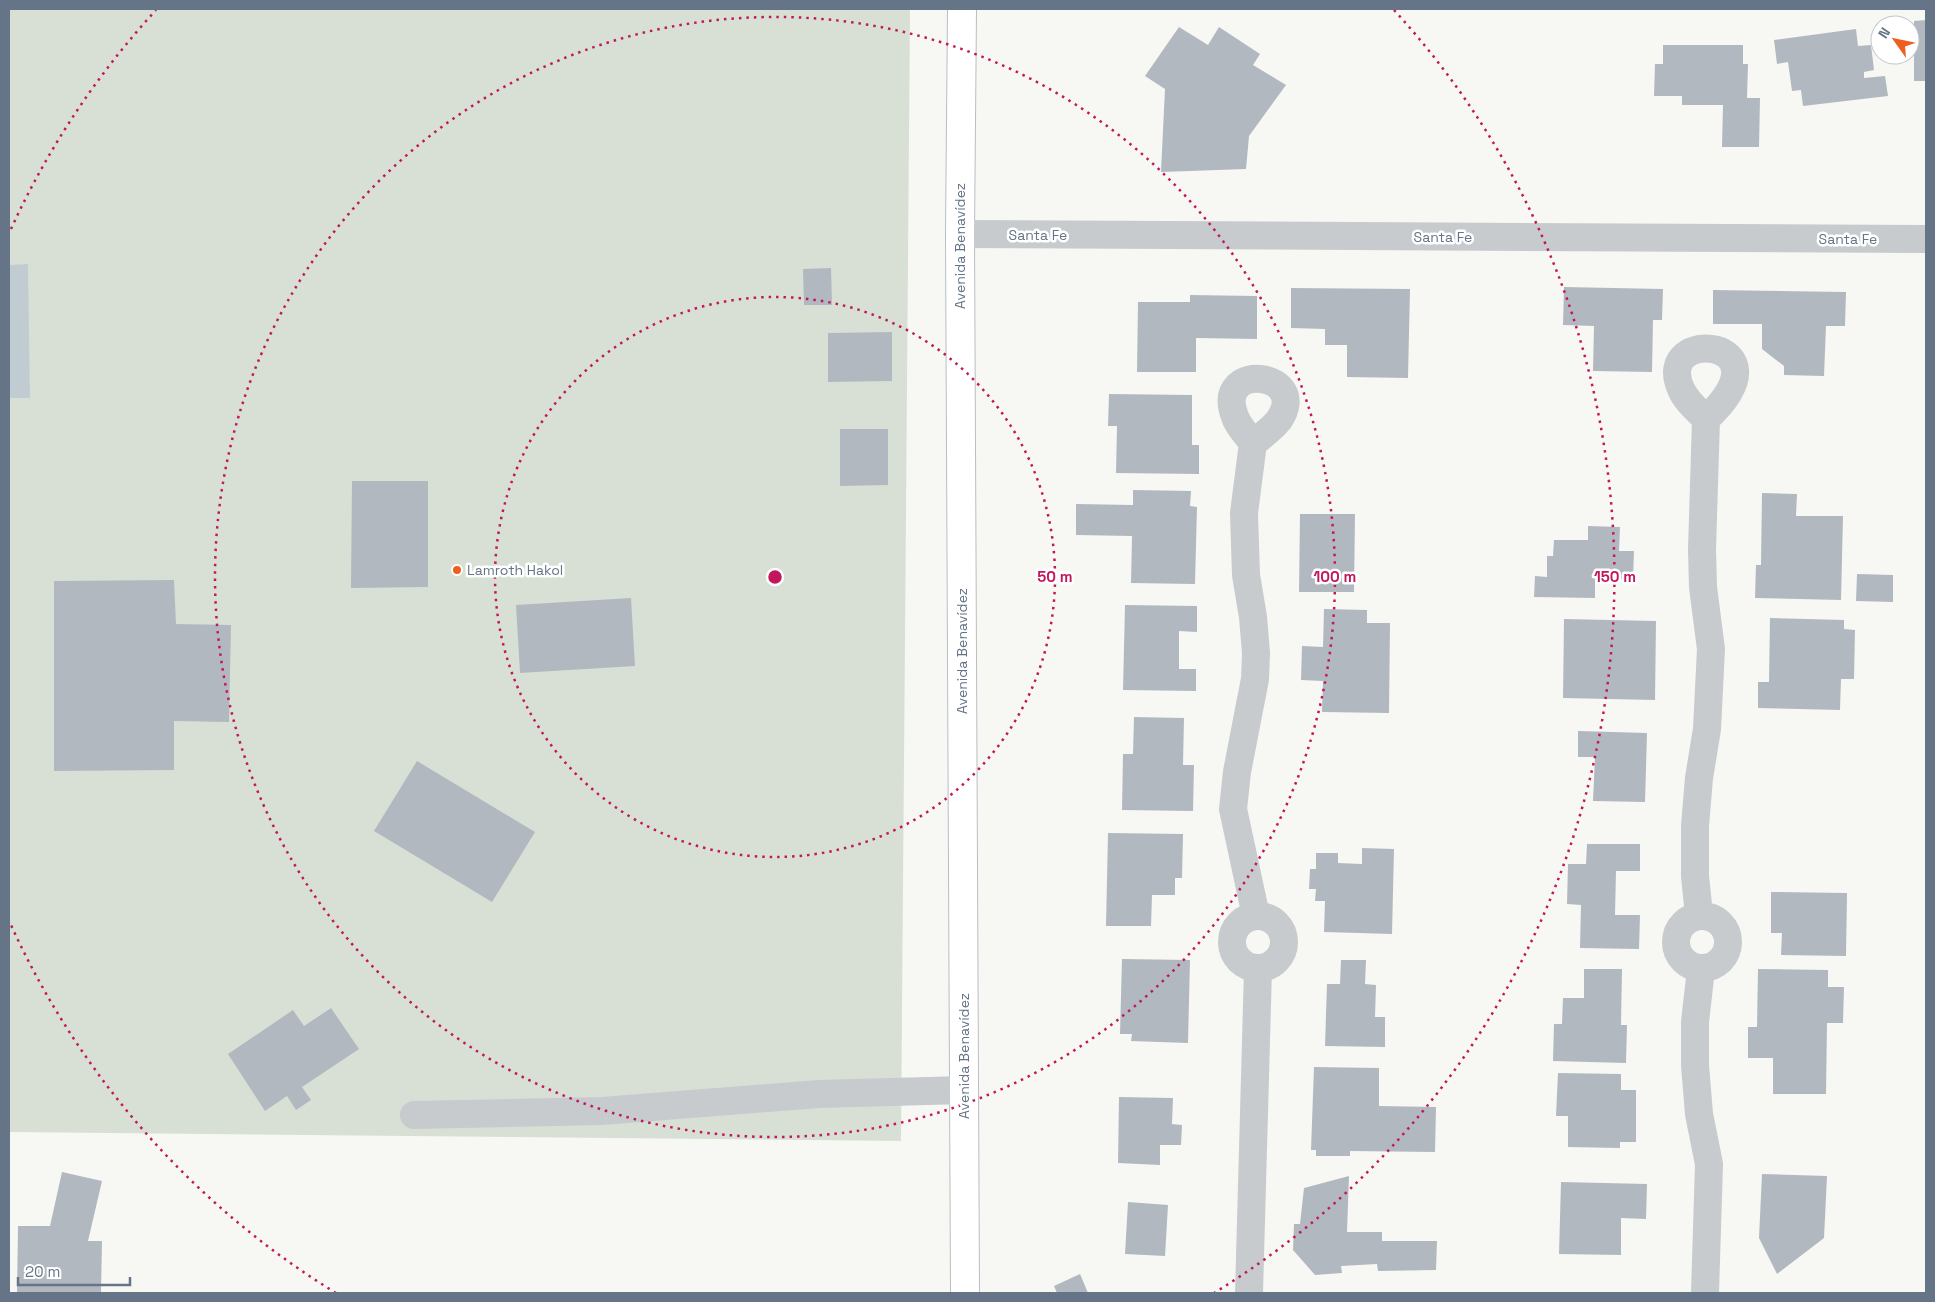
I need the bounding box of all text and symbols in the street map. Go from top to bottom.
north arrow [1870,15,1920,65]
text: N [1874,24,1894,42]
street label: Avenida Benavídez [951,183,969,309]
street label: Santa Fe [1009,226,1067,244]
street label: Santa Fe [1414,228,1472,246]
street label: Santa Fe [1819,230,1877,248]
place label: Lamroth Hakol [467,561,563,579]
marker: Lamroth Hakol [451,564,463,576]
text: 50 m [1037,567,1073,586]
text: 100 m [1314,567,1356,586]
text: 150 m [1594,567,1636,586]
centre of rings [766,568,784,586]
street label: Avenida Benavídez [953,588,971,714]
street label: Avenida Benavídez [955,993,973,1119]
scale bar [18,1254,130,1286]
text: 20 m [25,1262,60,1281]

